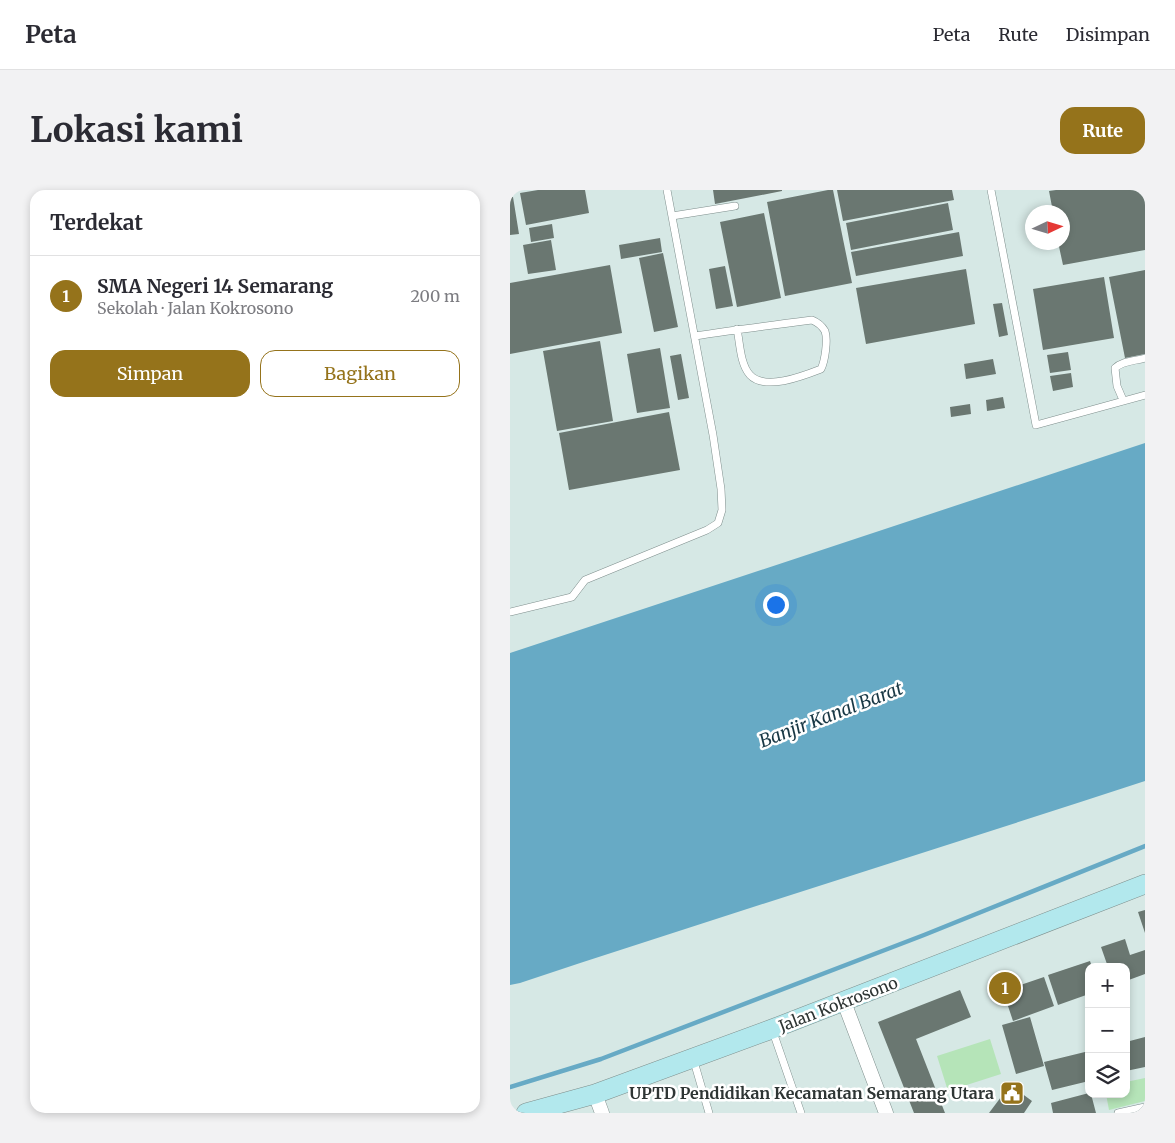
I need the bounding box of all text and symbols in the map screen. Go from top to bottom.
text: Peta [25,19,77,50]
text: Peta [933,23,970,46]
text: Rute [998,23,1038,46]
text: Disimpan [1066,23,1150,46]
button: Rute [1060,107,1145,154]
text: Lokasi kami [30,108,243,152]
north arrow [1025,205,1070,250]
text: Terdekat [50,209,143,236]
text: SMA Negeri 14 Semarang [97,274,333,298]
text: 1 [62,286,70,306]
text: 200 m [410,286,460,306]
text: Sekolah · Jalan Kokrosono [97,298,293,318]
button: Simpan [50,350,250,397]
button: Bagikan [260,350,460,397]
your location [763,592,789,618]
water label: Banjir Kanal Barat [756,676,907,753]
map controls [1085,963,1130,1098]
button: + [1085,963,1130,1008]
pin: 1 [989,969,1021,1007]
street label: Jalan Kokrosono [775,972,900,1036]
button: − [1085,1008,1130,1053]
button: layers [1085,1053,1130,1098]
public building icon: UPTD Pendidikan Kecamatan Semarang Utara [999,1080,1025,1106]
place label: UPTD Pendidikan Kecamatan Semarang Utara [629,1083,994,1103]

